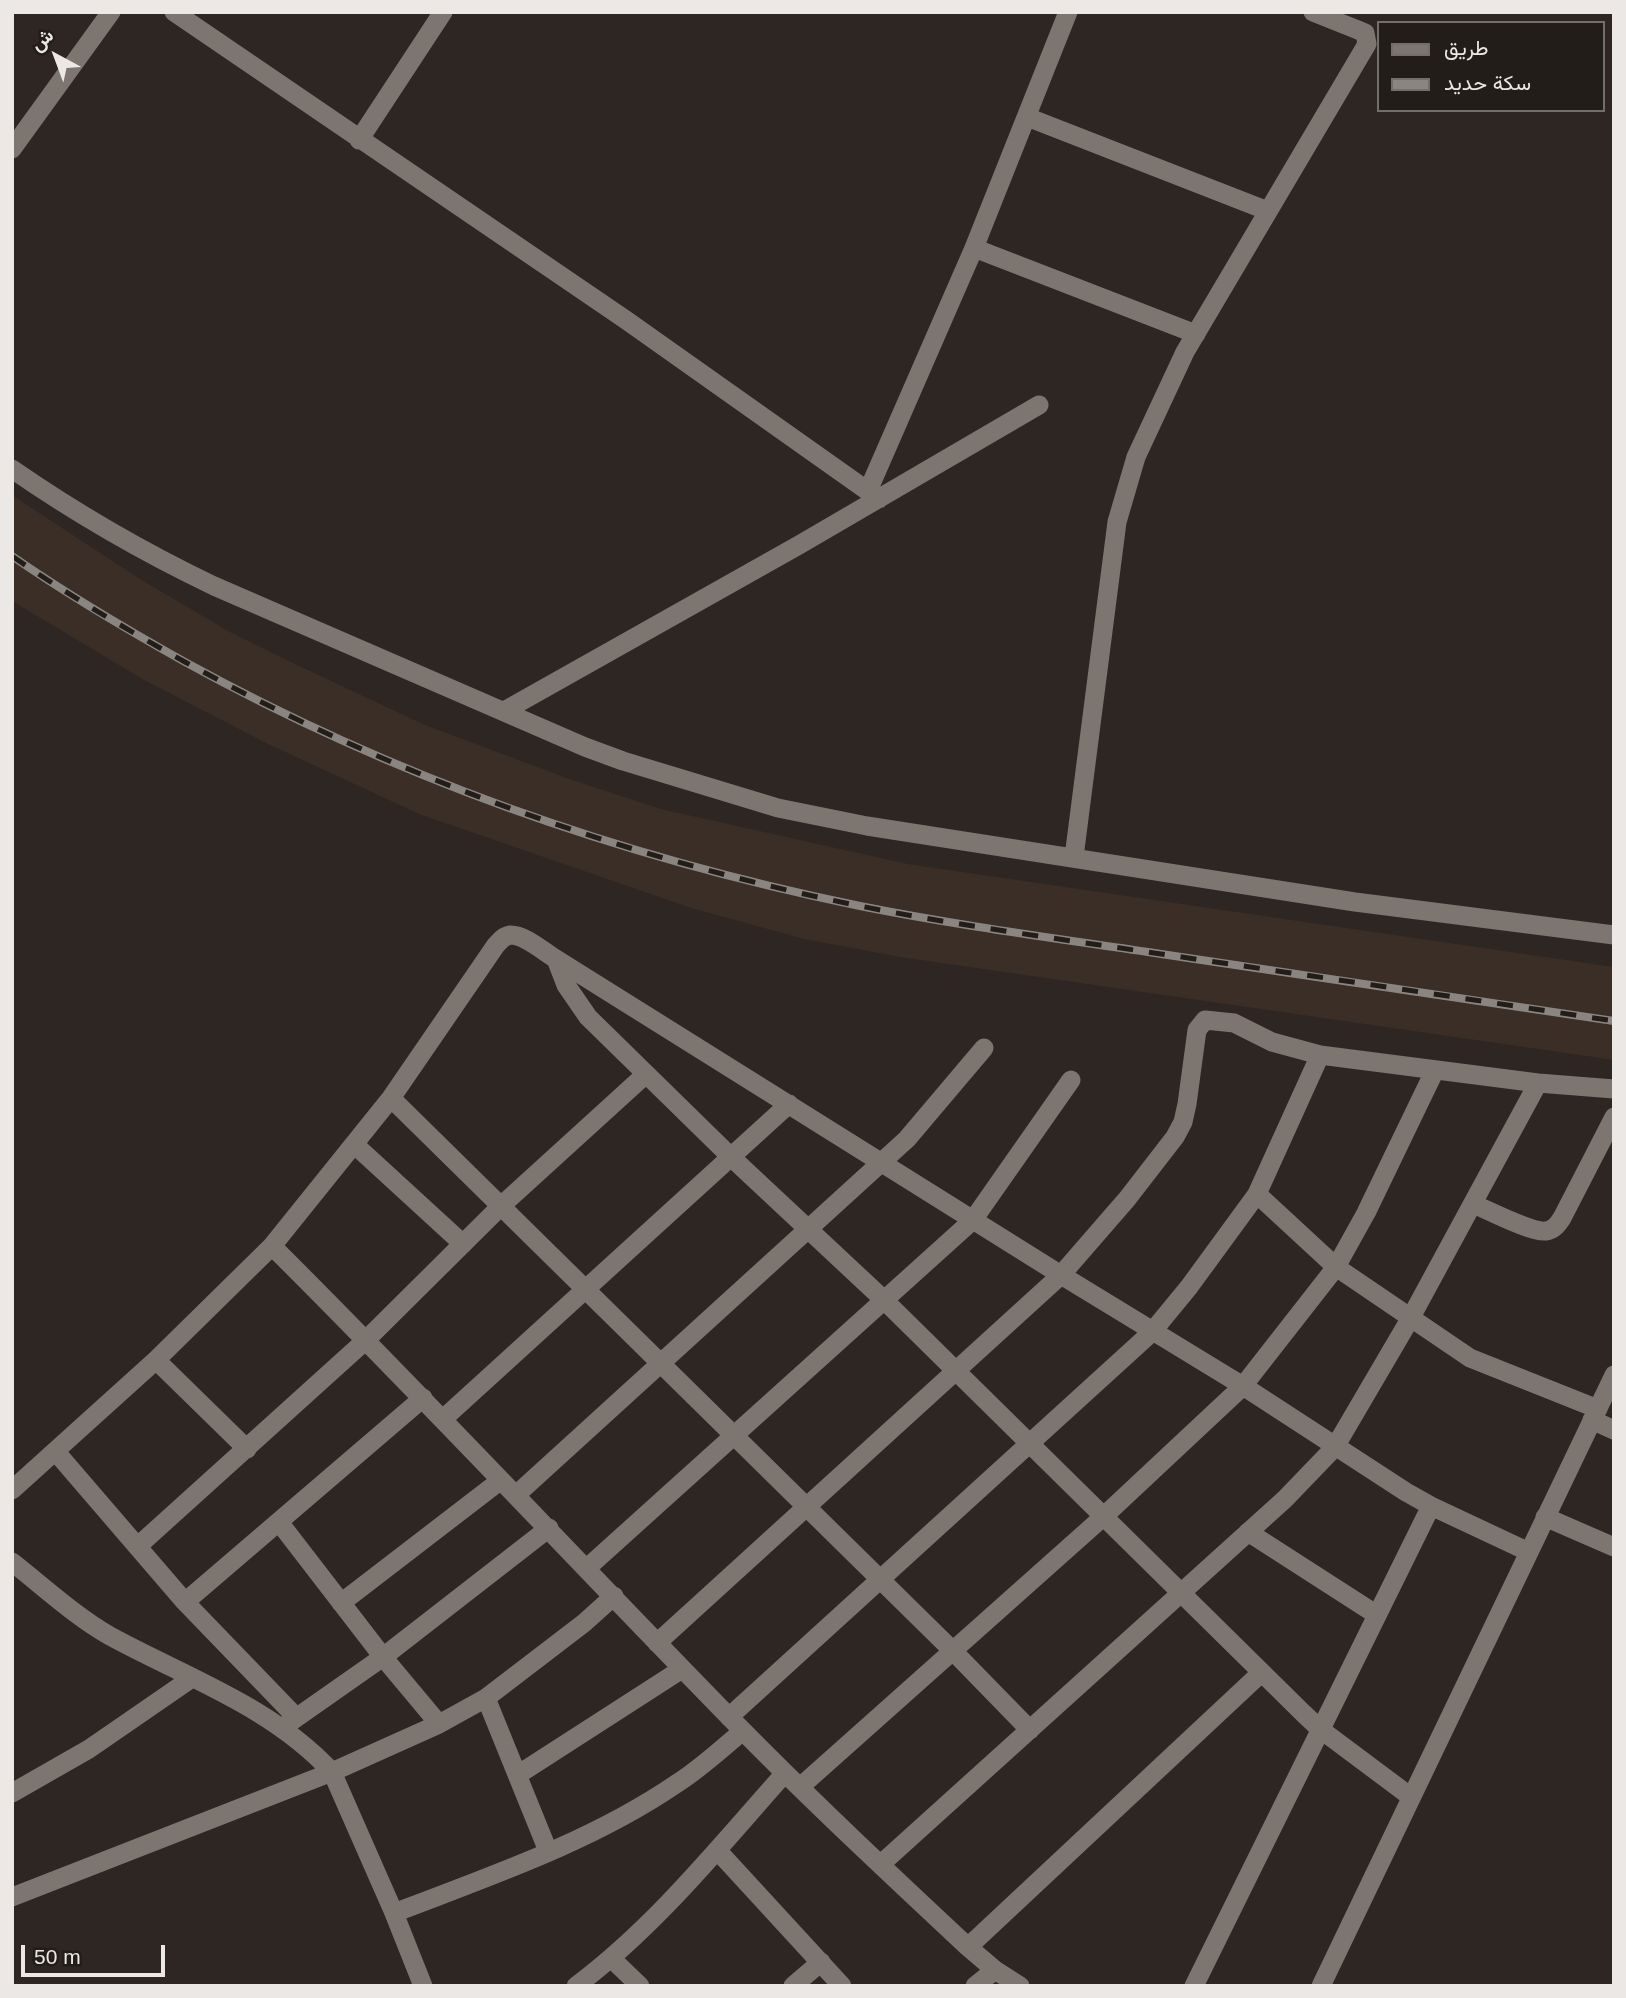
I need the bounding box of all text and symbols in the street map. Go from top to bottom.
north arrow [21,21,91,91]
legend [1378,21,1605,112]
text: ش [26,24,57,55]
text: طريق [1444,36,1489,59]
text: سكة حديد [1444,71,1531,94]
scale bar [24,1932,168,1976]
text: 50 m [34,1945,81,1968]

